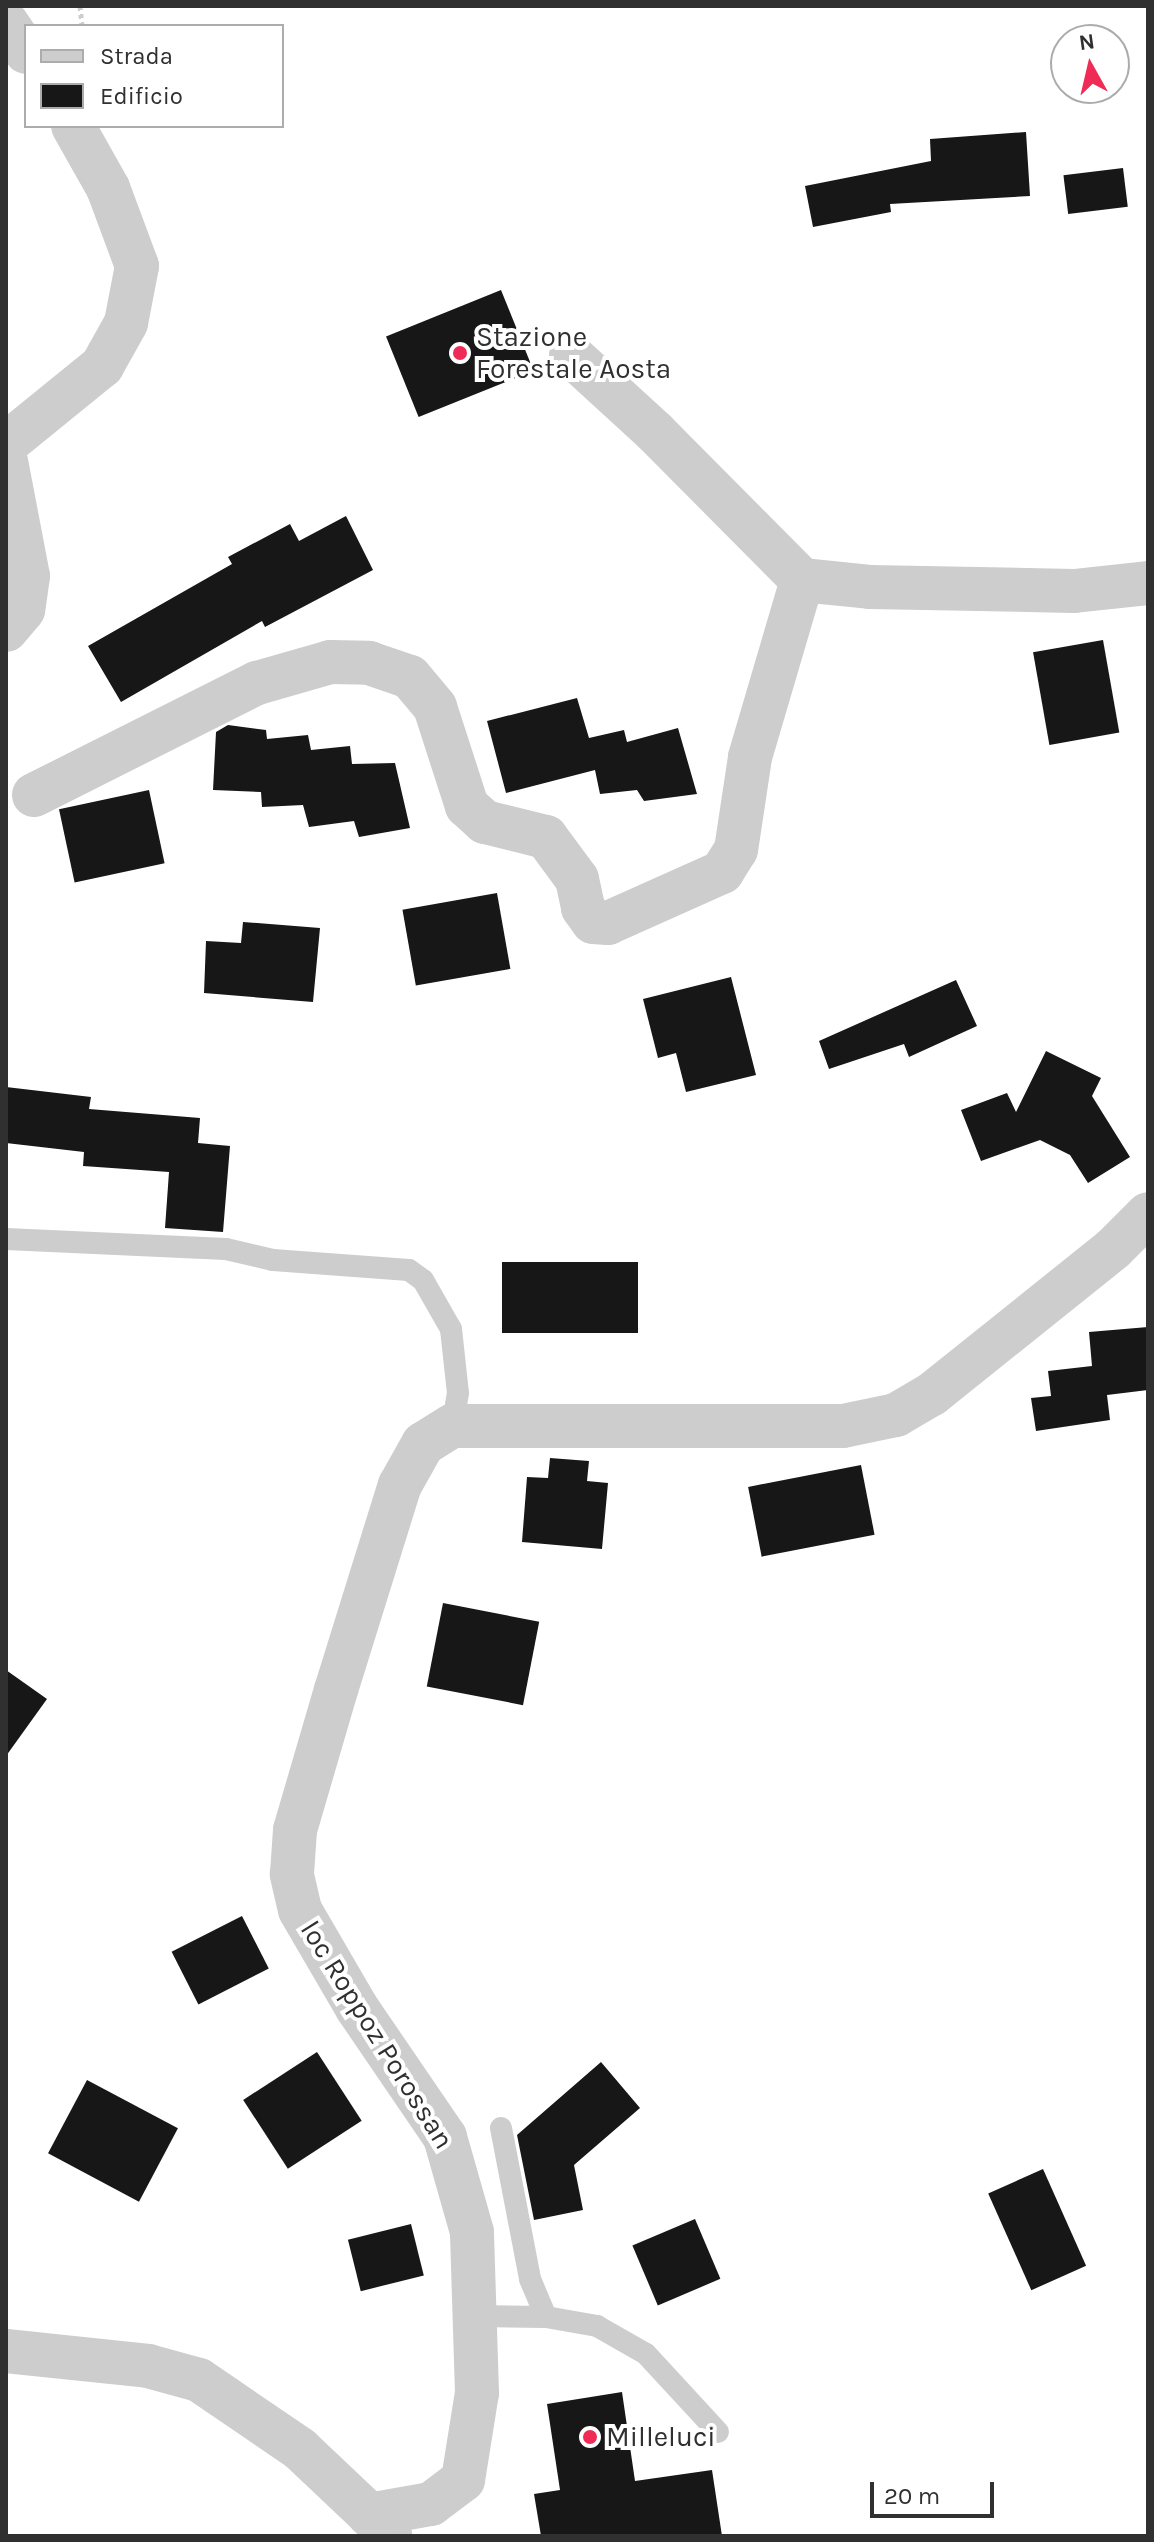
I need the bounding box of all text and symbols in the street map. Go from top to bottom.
legend [24,24,284,128]
north arrow [1050,24,1130,104]
text: N [1077,28,1097,56]
text: Strada [100,42,173,70]
text: Edificio [100,82,183,110]
place label: Stazione Forestale Aosta [476,320,671,386]
marker: Stazione Forestale Aosta [451,344,469,362]
street label: loc Roppoz Porossan [293,1915,461,2155]
place label: Milleluci [606,2420,716,2454]
marker: Milleluci [581,2428,599,2446]
scale bar [874,2466,998,2516]
text: 20 m [884,2482,940,2510]

